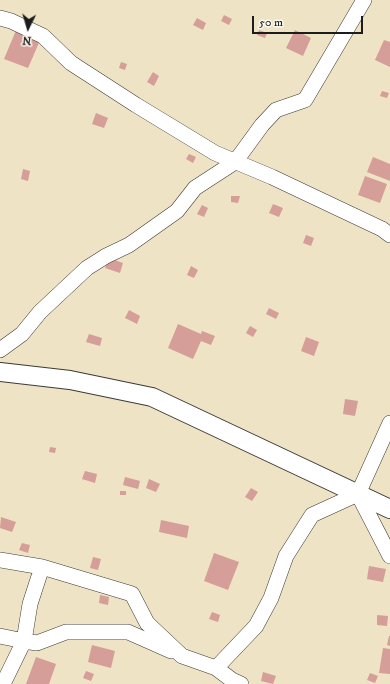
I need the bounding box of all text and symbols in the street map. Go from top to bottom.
north arrow [8,8,48,48]
scale bar [254,8,365,34]
text: 50 m [259,15,283,30]
text: N [22,33,32,47]

